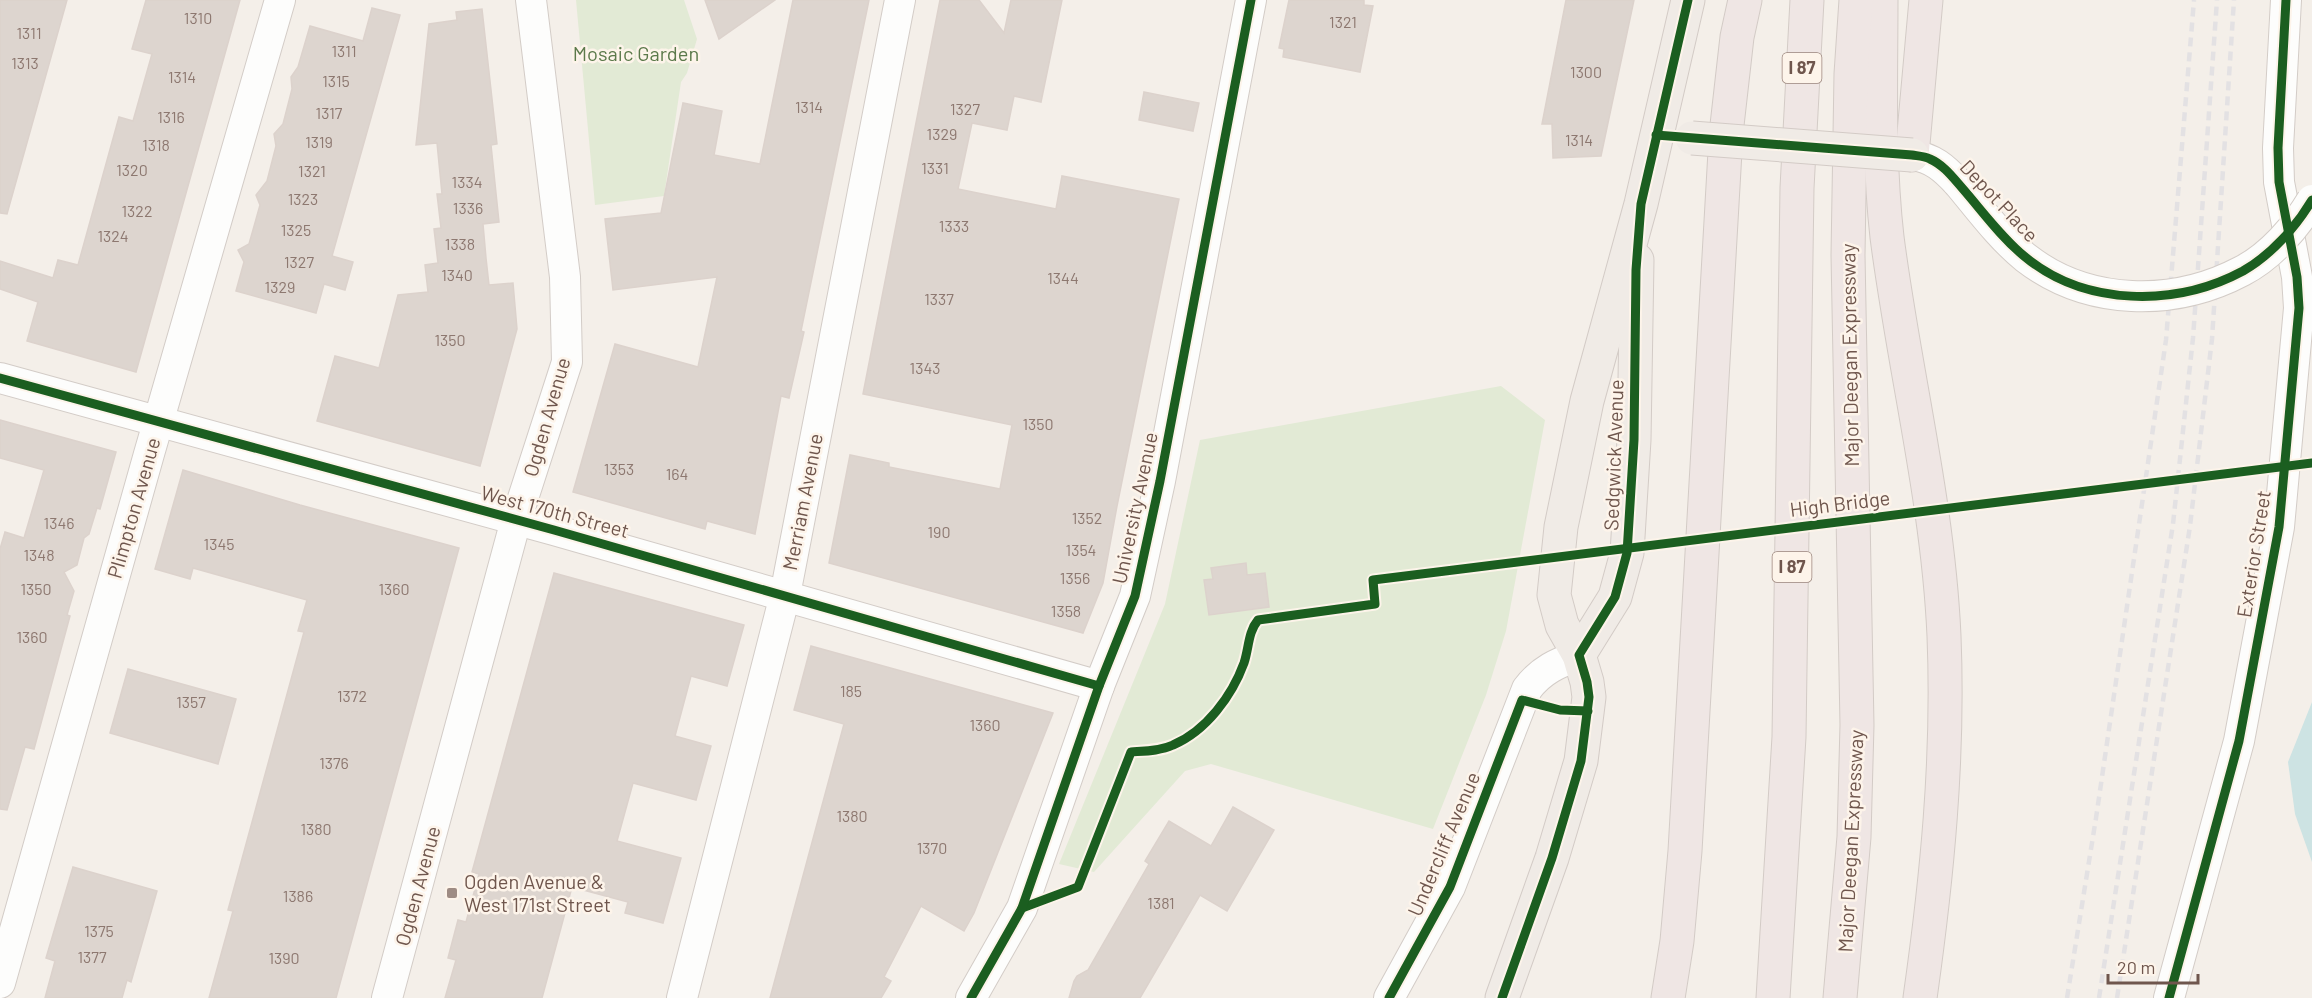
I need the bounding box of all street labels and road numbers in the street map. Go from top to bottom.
road number: I 87 [1782,53,1822,83]
street label: Depot Place [1956,154,2044,246]
street label: Major Deegan Expressway [1835,243,1863,467]
street label: Ogden Avenue [518,354,575,479]
street label: Sedgwick Avenue [1598,379,1628,531]
street label: University Avenue [1106,430,1162,586]
street label: Merriam Avenue [777,431,827,572]
street label: Plimpton Avenue [101,435,165,581]
street label: West 170th Street [479,480,632,542]
street label: High Bridge [1788,485,1891,521]
street label: Exterior Street [2231,489,2275,619]
road number: I 87 [1772,552,1812,582]
street label: Major Deegan Expressway [1832,729,1868,953]
street label: Undercliff Avenue [1402,768,1484,919]
street label: Ogden Avenue [390,823,445,948]

